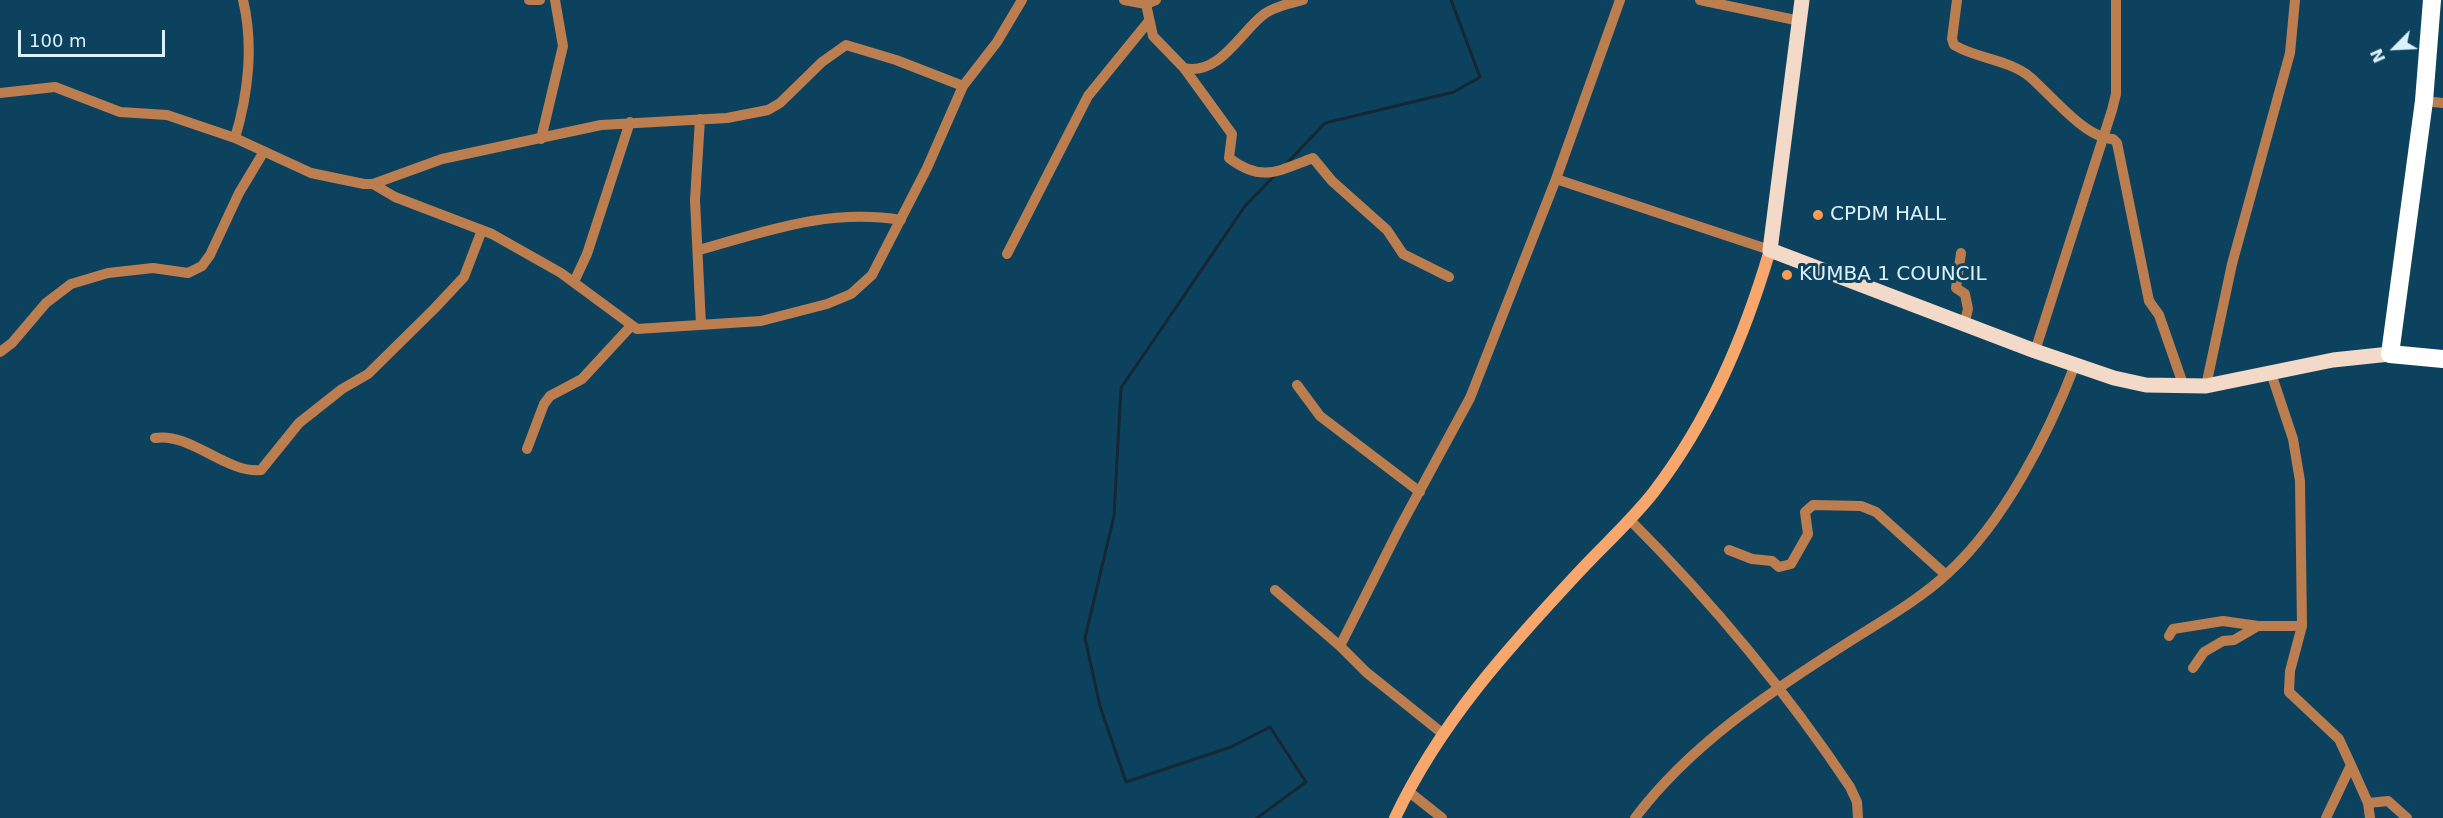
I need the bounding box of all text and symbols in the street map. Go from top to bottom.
scale bar [21,18,168,56]
north arrow [2365,18,2425,78]
text: 100 m [29,30,87,51]
text: N [2367,46,2390,66]
place label: CPDM HALL [1830,203,1946,227]
marker: CPDM HALL [1811,208,1825,222]
place label: KUMBA 1 COUNCIL [1799,263,1987,287]
marker: KUMBA 1 COUNCIL [1780,268,1794,282]

